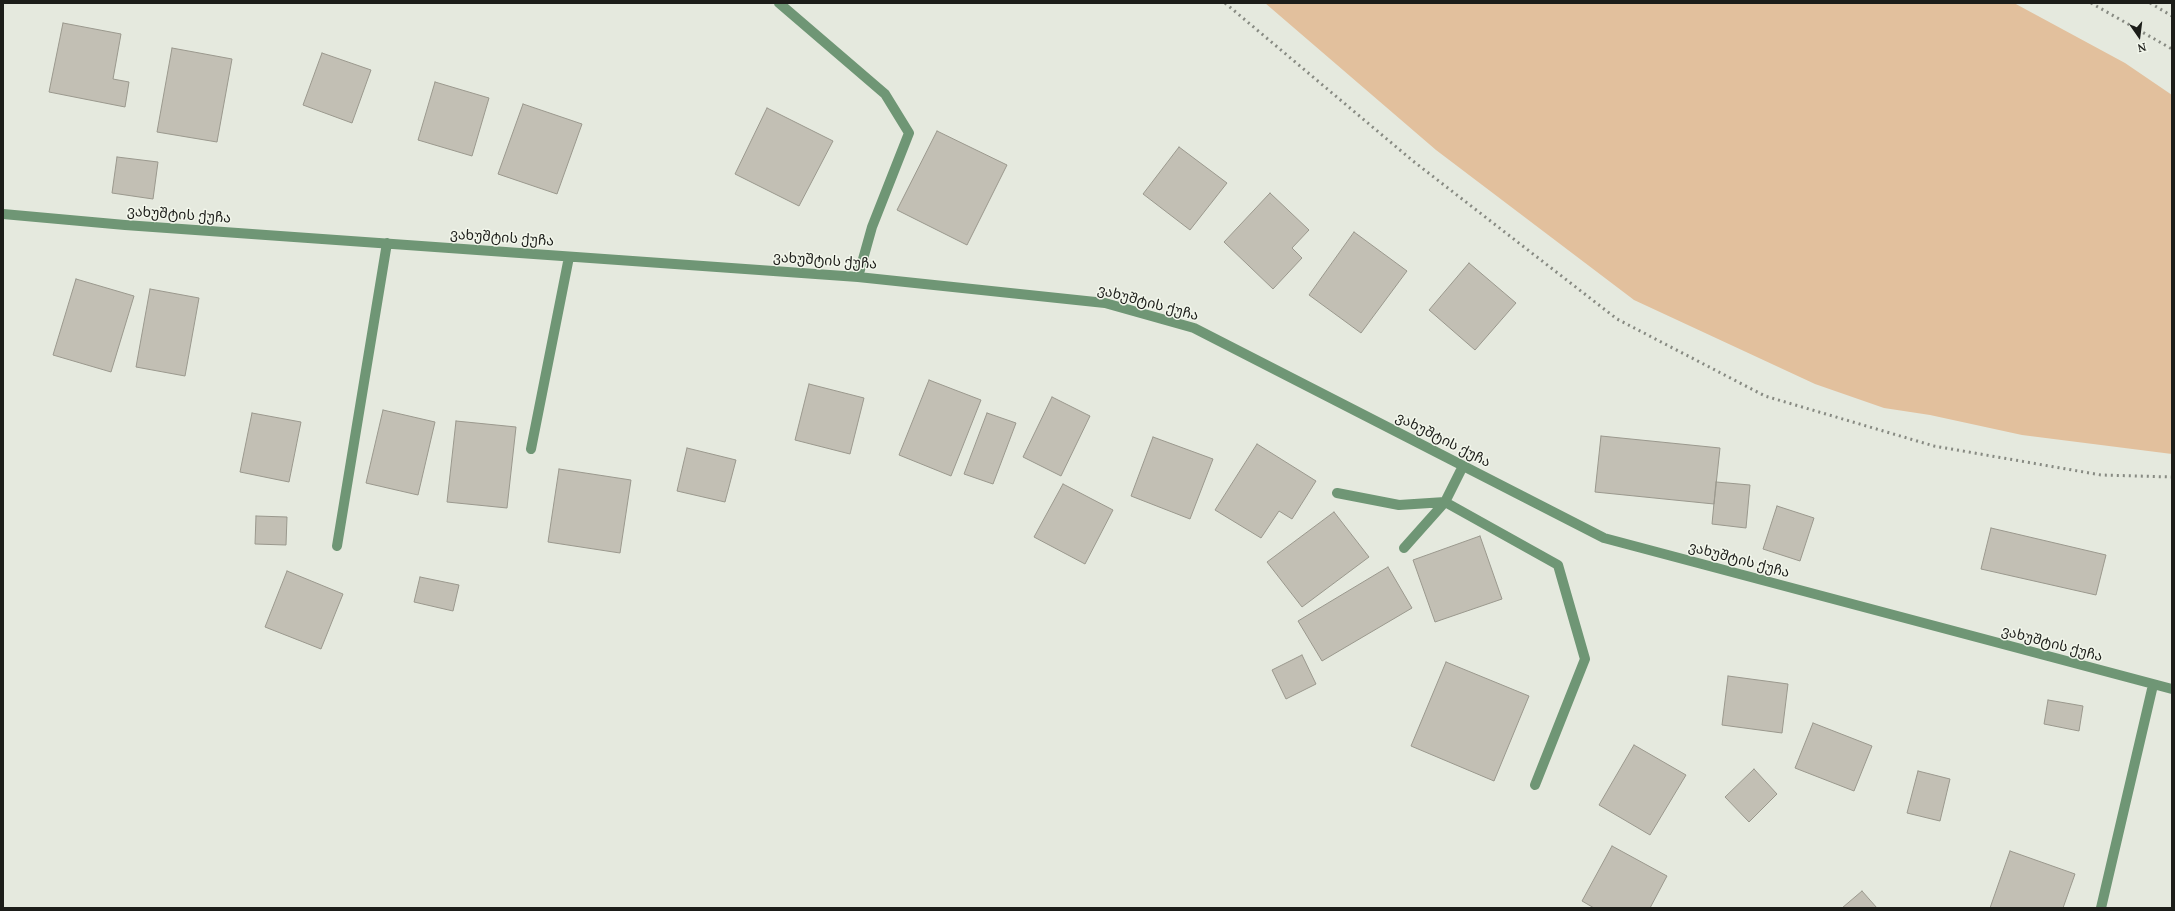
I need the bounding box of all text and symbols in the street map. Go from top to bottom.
north arrow [2119,16,2159,56]
text: N [2136,40,2148,55]
street label: ვახუშტის ქუჩა [127,203,231,227]
street label: ვახუშტის ქუჩა [450,226,554,250]
street label: ვახუშტის ქუჩა [773,249,877,273]
street label: ვახუშტის ქუჩა [1096,281,1200,325]
street label: ვახუშტის ქუჩა [1393,409,1493,471]
street label: ვახუშტის ქუჩა [1687,538,1791,582]
street label: ვახუშტის ქუჩა [2000,622,2104,666]

